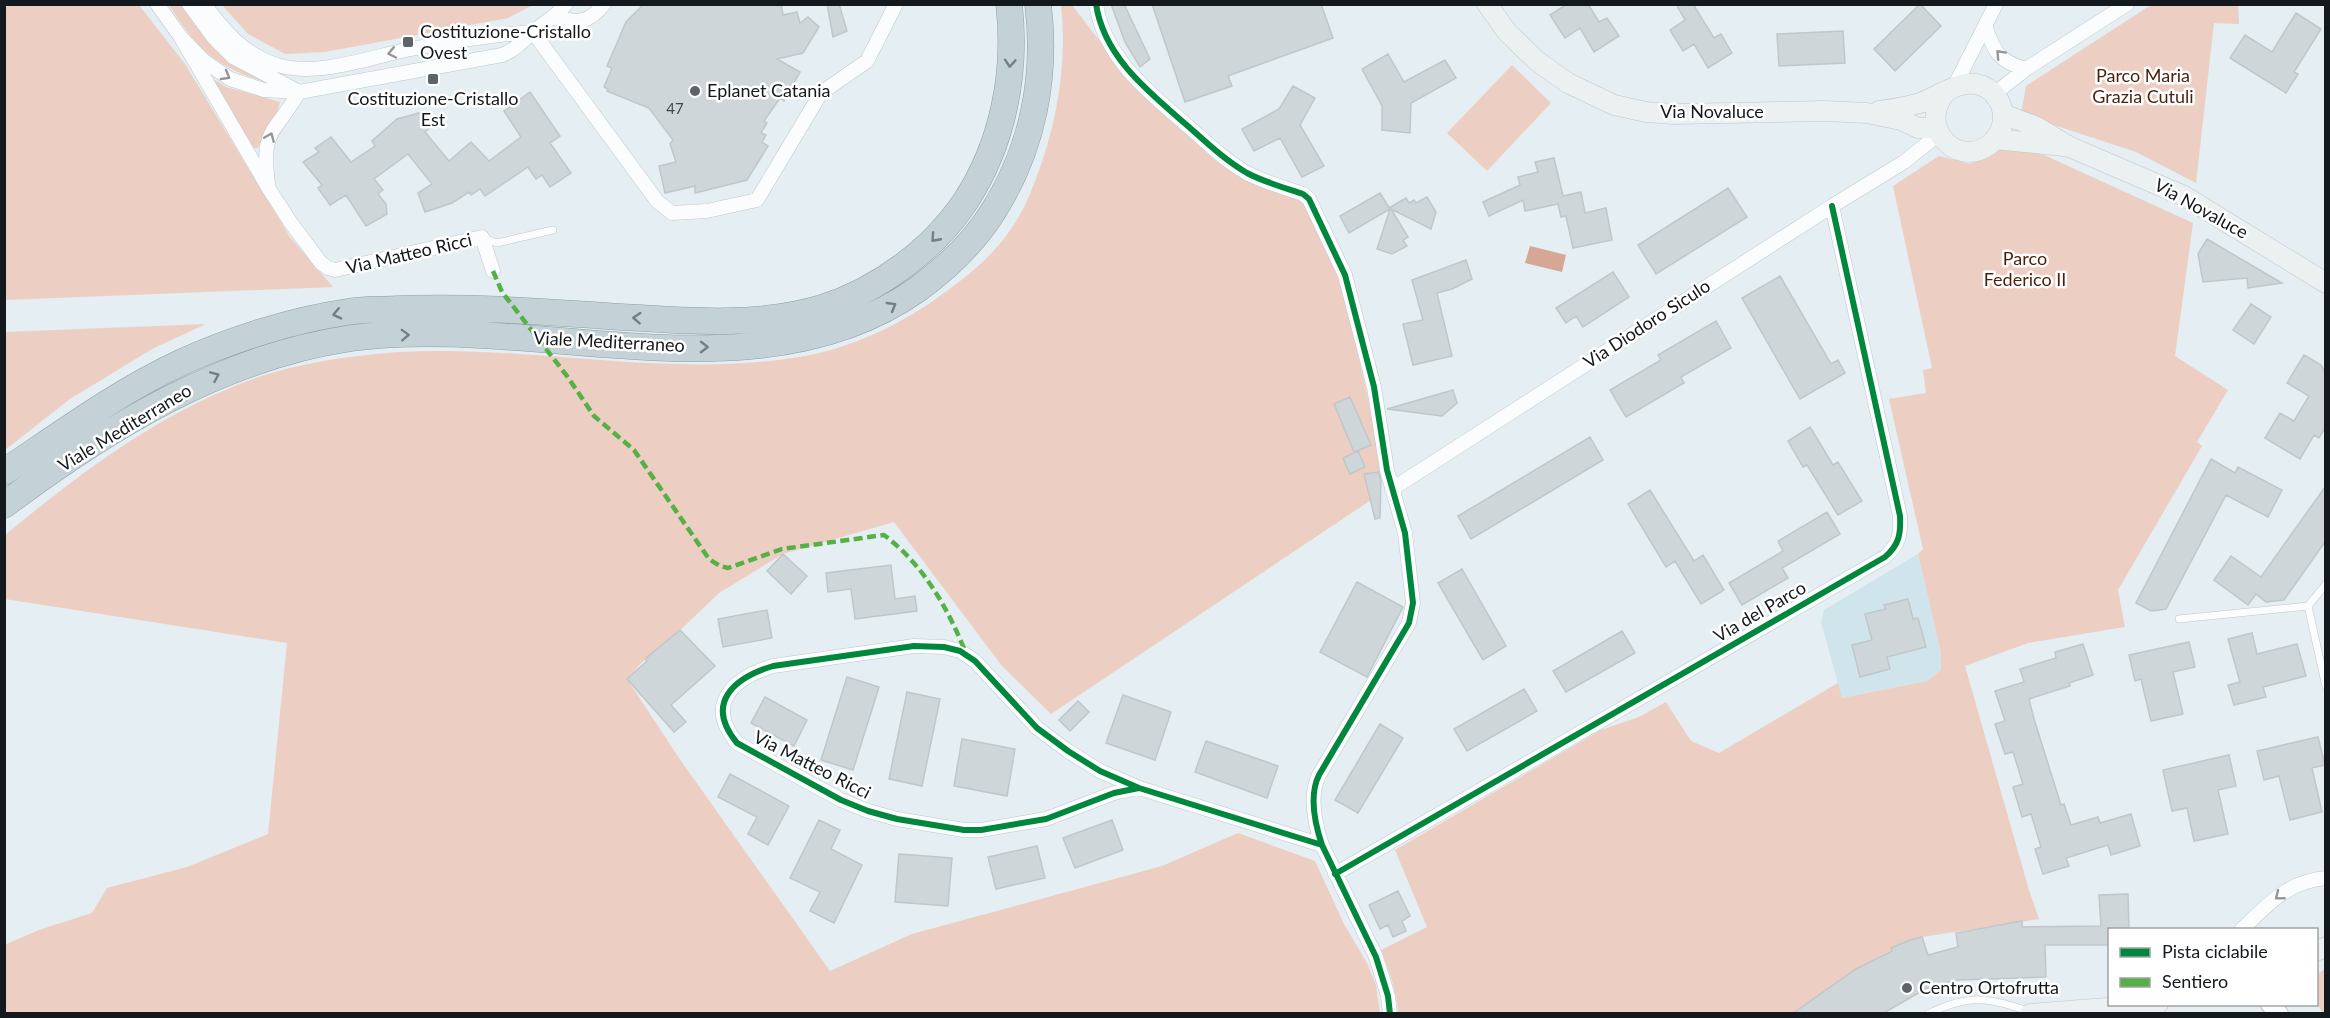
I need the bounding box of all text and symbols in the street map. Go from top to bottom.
place label: Costituzione-Cristallo Ovest [420,20,591,63]
marker: Costituzione-Cristallo Ovest [401,35,415,49]
one-way arrow [387,46,397,59]
one-way arrow [1996,51,2007,61]
one-way arrow [1004,58,1017,67]
park label: Parco Maria Grazia Cutuli [2092,64,2194,107]
one-way arrow [220,69,230,80]
marker: Costituzione-Cristallo Est [426,72,440,86]
place label: Eplanet Catania [707,79,831,101]
marker: Eplanet Catania [688,84,702,98]
place label: Costituzione-Cristallo Est [347,87,519,130]
house number: 47 [666,99,684,117]
street label: Via Novaluce [1660,100,1764,122]
one-way arrow [263,132,275,143]
street label: Via Novaluce [2151,173,2252,243]
street label: Via Matteo Ricci [344,228,474,278]
one-way arrow [932,231,943,242]
park label: Parco Federico II [1984,247,2066,290]
street label: Via Diodoro Siculo [1579,274,1714,372]
one-way arrow [886,301,897,313]
one-way arrow [332,307,342,320]
one-way arrow [632,312,641,325]
street label: Viale Mediterraneo [533,326,685,356]
one-way arrow [400,329,409,341]
one-way arrow [700,341,709,353]
one-way arrow [209,372,220,384]
street label: Viale Mediterraneo [54,379,195,476]
street label: Via del Parco [1709,576,1810,646]
street label: Via Matteo Ricci [750,725,875,803]
one-way arrow [2275,888,2286,899]
legend [2108,928,2318,1006]
text: Pista ciclabile [2162,940,2268,962]
text: Sentiero [2162,970,2228,992]
place label: Centro Ortofrutta [1919,976,2059,998]
marker: Centro Ortofrutta [1900,981,1914,995]

